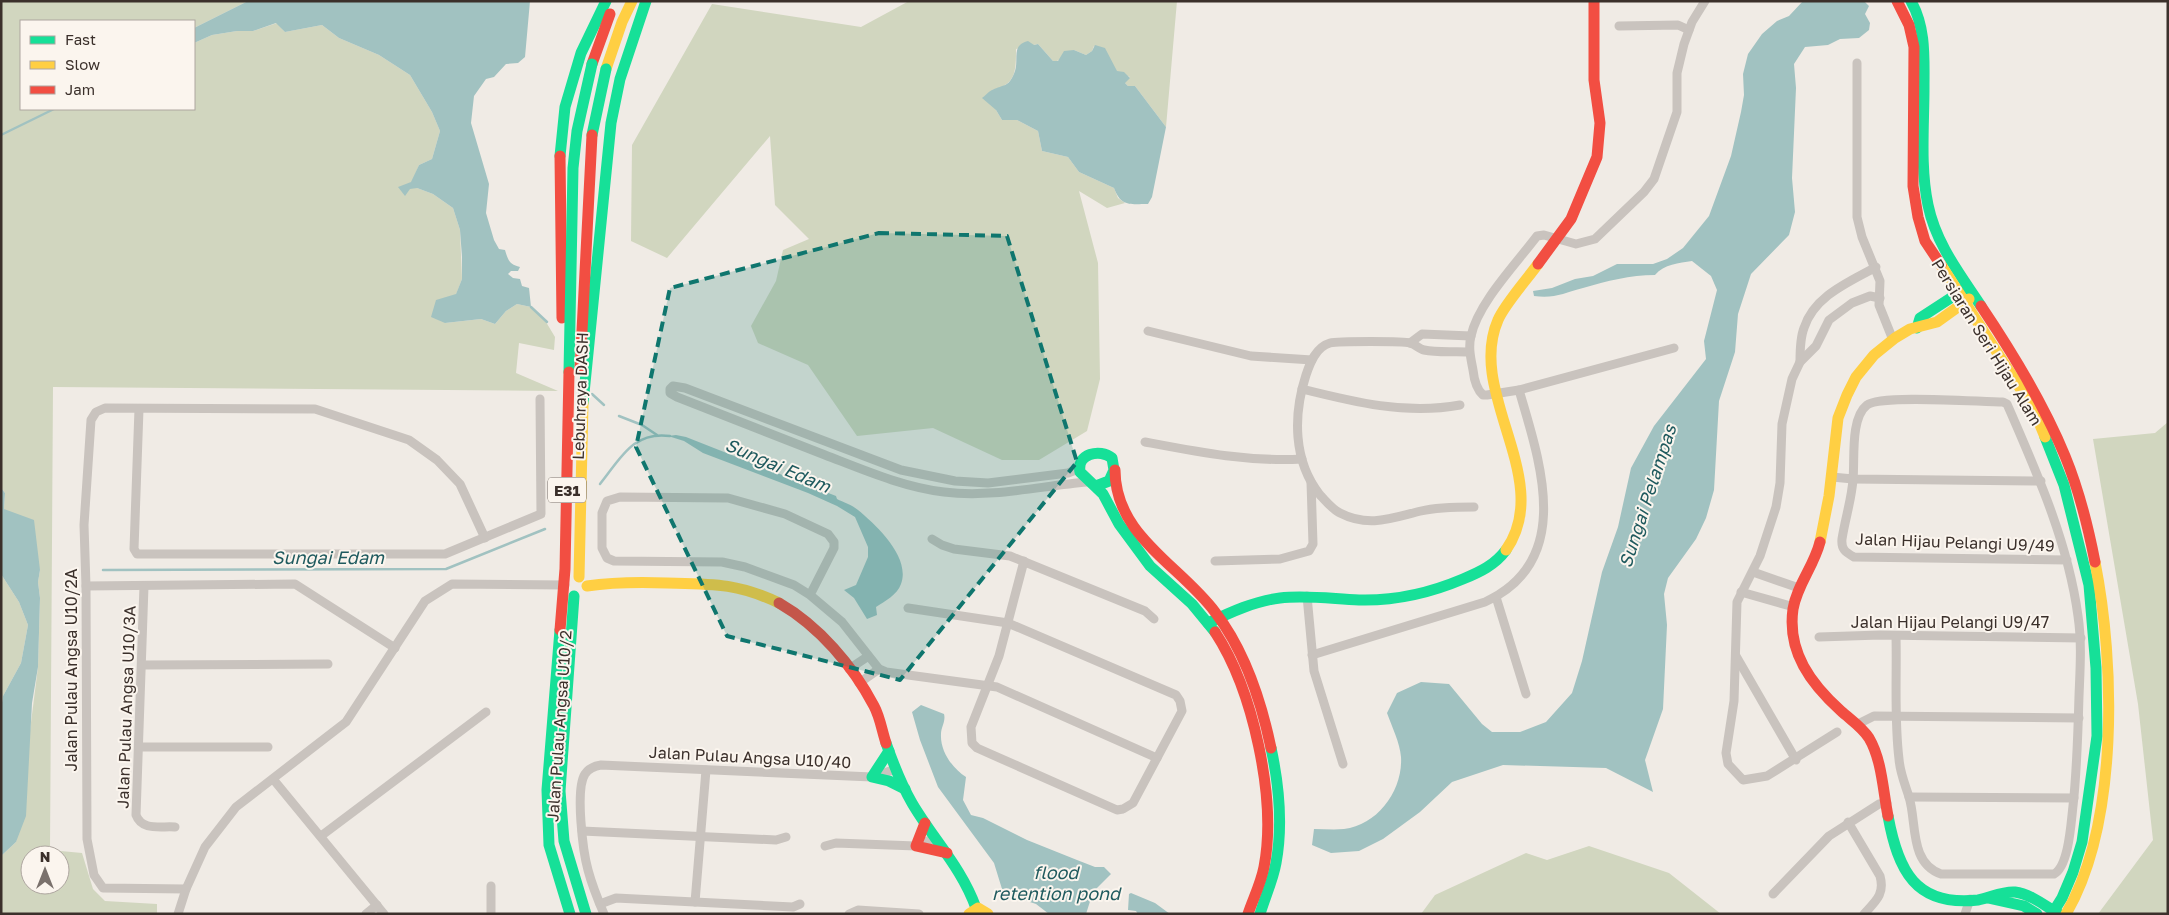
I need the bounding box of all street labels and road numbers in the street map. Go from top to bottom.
street label: Persiaran Seri Hijau Alam [1927,255,2047,429]
street label: Lebuhraya DASH [568,332,592,460]
road number: E31 [548,478,586,502]
street label: Jalan Hijau Pelangi U9/49 [1855,529,2055,555]
street label: Jalan Pulau Angsa U10/2A [61,568,81,771]
street label: Jalan Pulau Angsa U10/3A [112,605,140,809]
street label: Jalan Hijau Pelangi U9/47 [1851,612,2049,632]
street label: Jalan Pulau Angsa U10/2 [542,629,576,823]
street label: Jalan Pulau Angsa U10/40 [648,742,852,772]

